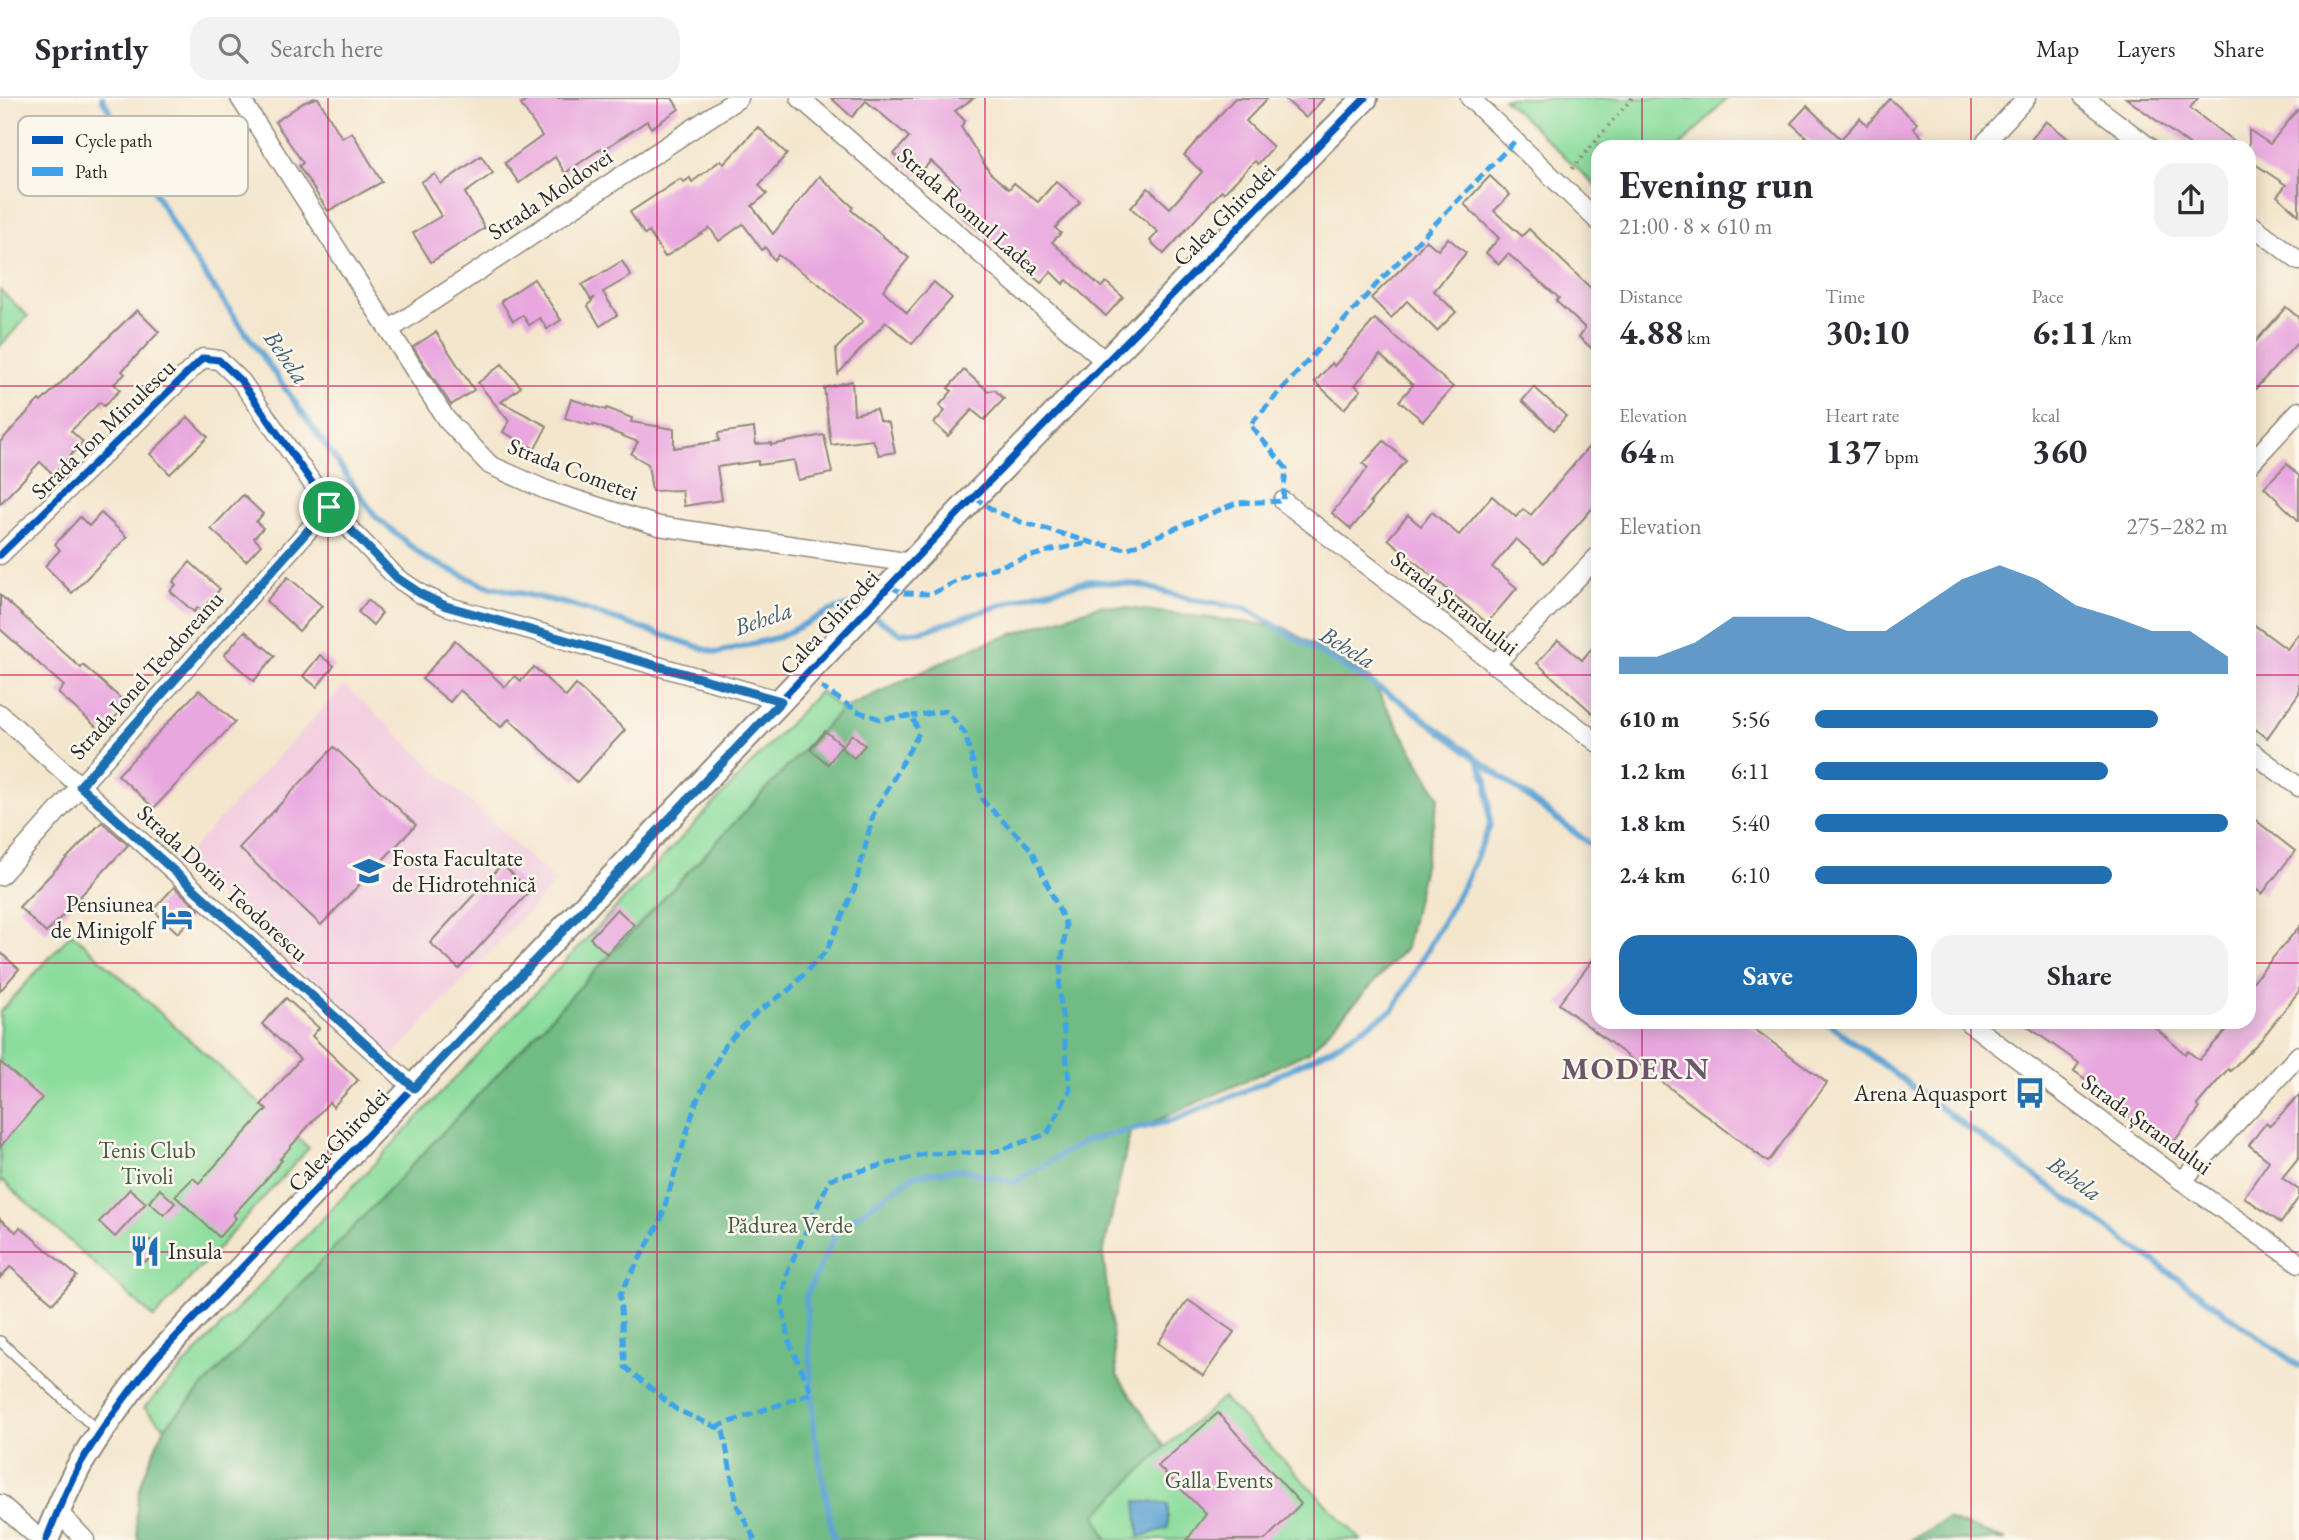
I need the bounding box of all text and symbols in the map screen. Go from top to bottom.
search box [190,17,680,80]
text: Sprintly [35,27,148,70]
icon: search [214,29,252,67]
text: Search here [270,31,383,65]
text: Map [2036,33,2079,64]
text: Layers [2117,33,2176,64]
text: Share [2214,33,2264,64]
legend [18,116,248,196]
text: Cycle path [75,128,153,153]
street label: Strada Romul Ladea [891,140,1048,282]
street label: Strada Moldovei [482,141,618,247]
street label: Calea Ghirodei [1166,157,1282,273]
text: Path [75,159,108,184]
text: Evening run [1619,160,1814,209]
button: share [2154,163,2228,237]
text: 21:00 · 8 × 610 m [1619,211,1772,241]
text: Distance [1619,284,1682,309]
text: Time [1825,284,1865,309]
text: Pace [2032,284,2064,309]
text: 4.88 [1619,309,1683,354]
text: 30:10 [1825,309,1909,354]
text: 6:11 [2032,309,2097,354]
water label: Behela [257,323,317,390]
text: km [1683,325,1711,350]
text: /km [2097,325,2132,350]
street label: Strada Ion Minulescu [24,352,182,506]
text: Elevation [1619,403,1687,428]
text: Heart rate [1825,403,1899,428]
text: kcal [2032,403,2060,428]
text: 64 [1619,428,1656,473]
text: 137 [1825,428,1881,473]
text: 360 [2032,428,2087,473]
street label: Strada Cometei [504,431,642,508]
text: m [1656,444,1675,469]
text: bpm [1881,444,1919,469]
pin [299,477,359,537]
icon: arrive [310,488,348,526]
text: Elevation [1619,511,1702,541]
text: 275–282 m [2127,511,2228,541]
street label: Strada Ștrandului [1385,544,1525,662]
street label: Calea Ghirodei [773,563,886,681]
street label: Strada Ionel Teodoreanu [62,584,230,766]
water label: Behela [729,594,796,643]
water label: Behela [1314,618,1381,676]
text: 610 m [1619,704,1680,734]
text: 5:56 [1731,704,1770,734]
text: 1.2 km [1619,756,1686,786]
text: 6:11 [1731,756,1770,786]
street label: Strada Dorin Teodorescu [131,798,315,968]
text: 1.8 km [1619,808,1686,838]
text: 5:40 [1731,808,1770,838]
place label: Fosta Facultate de Hidrotehnică [392,843,537,899]
school or university icon: Fosta Facultate de Hidrotehnică [352,854,386,888]
text: 2.4 km [1619,860,1686,890]
text: 6:10 [1731,860,1770,890]
place label: Pensiunea de Minigolf [51,889,157,945]
hotel icon: Pensiunea de Minigolf [160,900,194,934]
button: Save [1619,935,1917,1015]
button: Share [1931,935,2228,1015]
district label: MODERN [1561,1049,1711,1088]
street label: Strada Ștrandului [2076,1067,2218,1182]
bus stop icon: Arena Aquasport [2013,1076,2047,1110]
place label: Arena Aquasport [1853,1078,2008,1108]
street label: Calea Ghirodei [281,1081,395,1198]
park label: Tenis Club Tivoli [98,1135,196,1191]
water label: Behela [2041,1147,2108,1208]
park label: Pădurea Verde [727,1210,853,1240]
restaurant icon: Insula [128,1234,162,1268]
place label: Insula [168,1236,223,1266]
park label: Galla Events [1165,1465,1273,1495]

